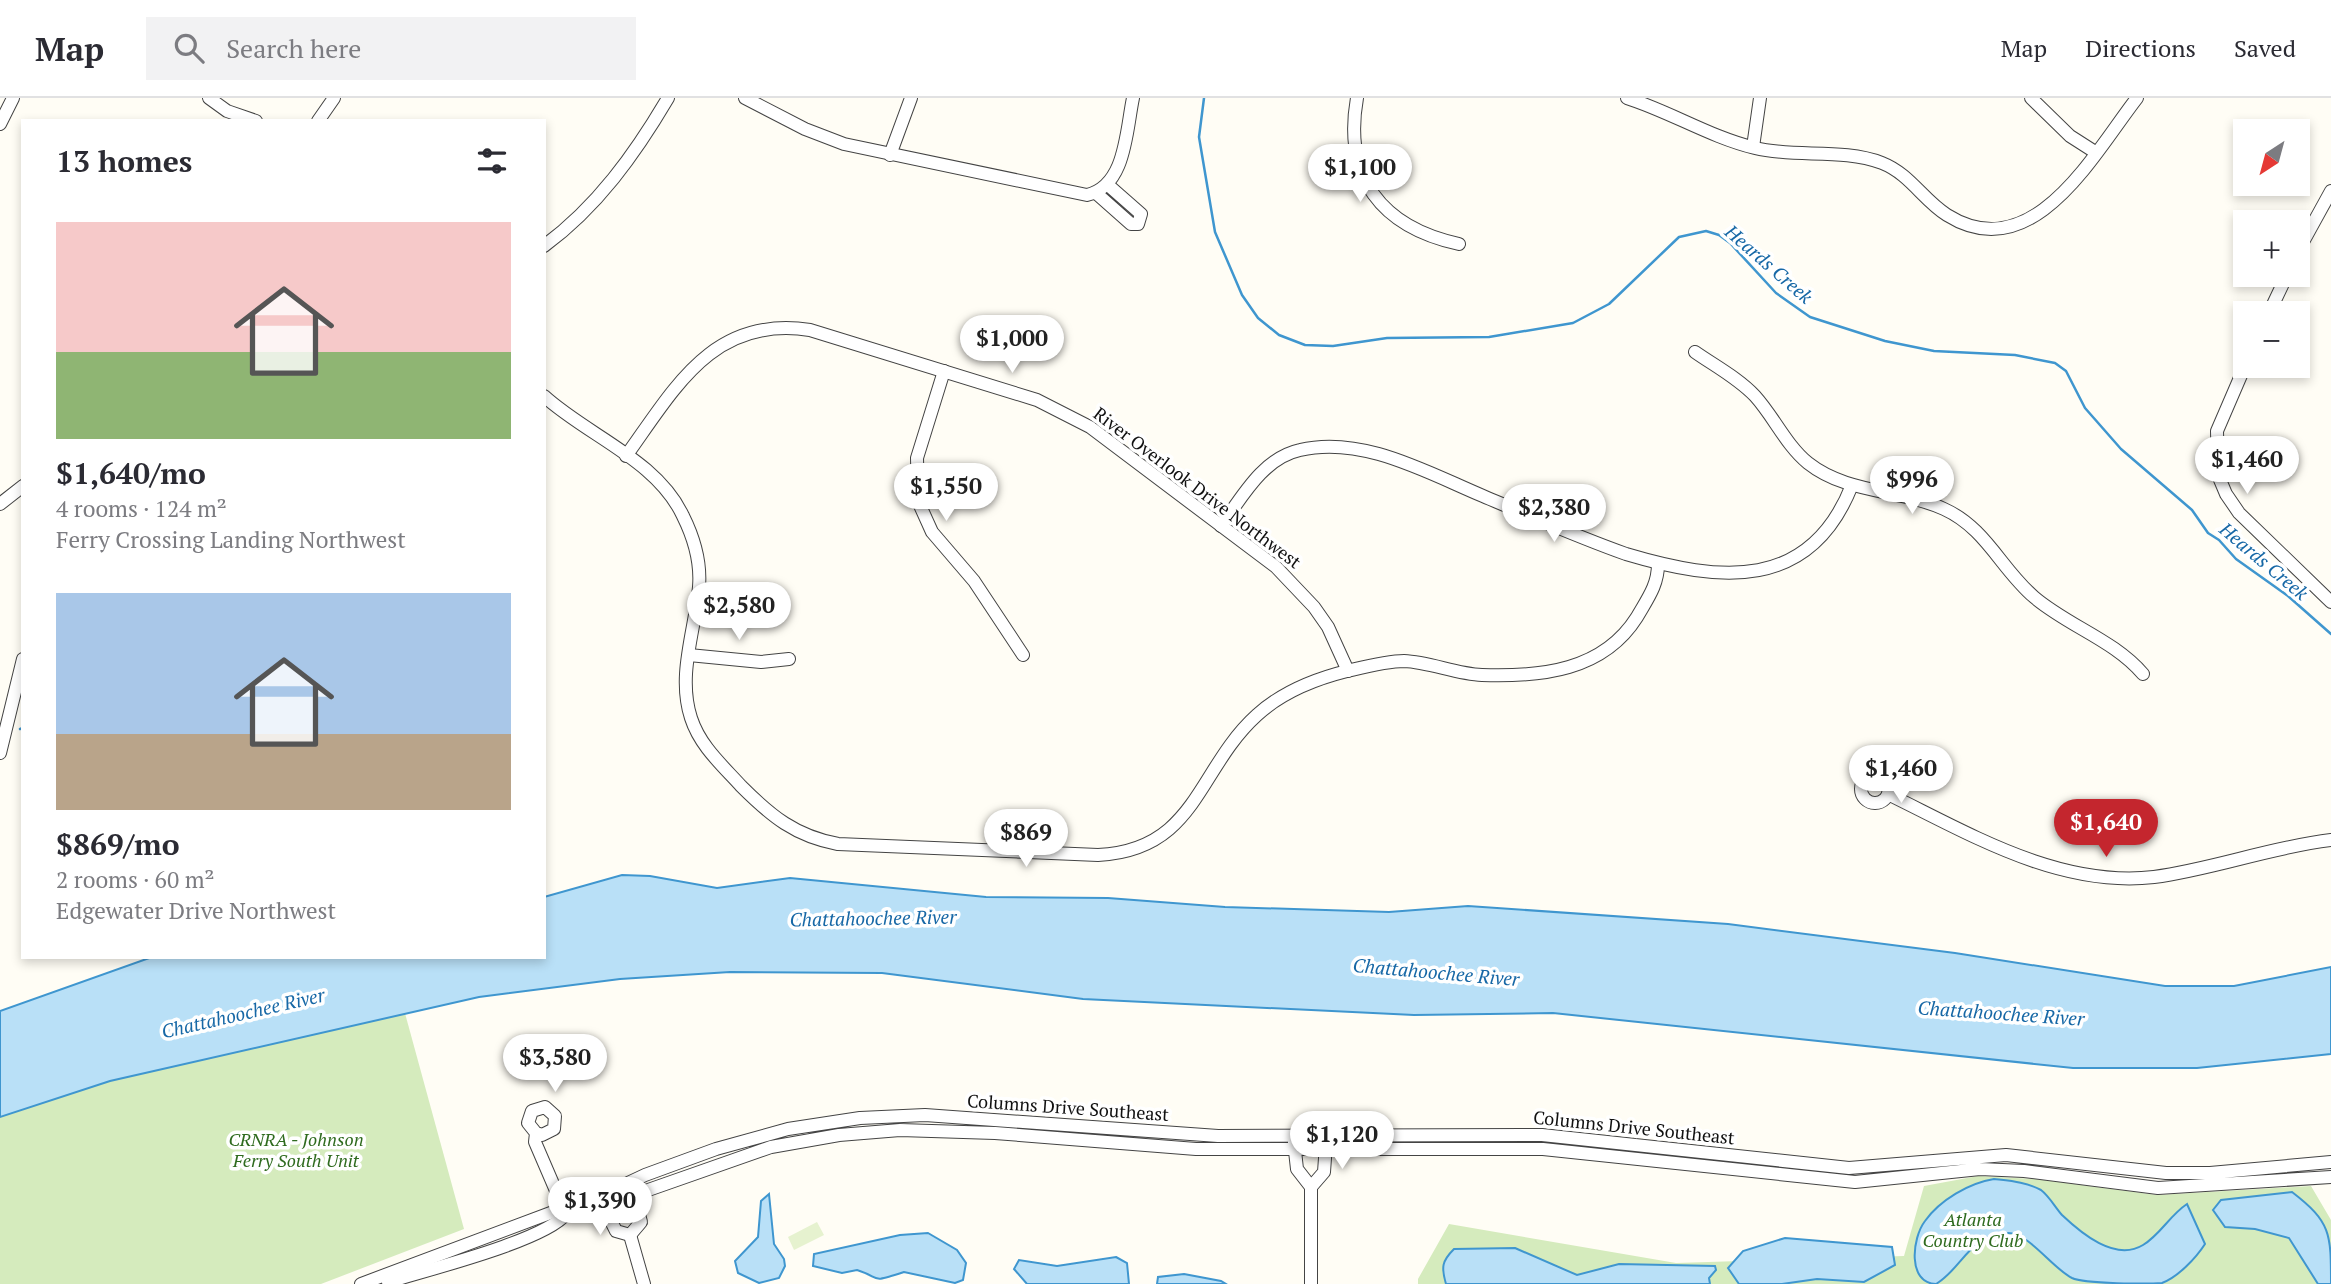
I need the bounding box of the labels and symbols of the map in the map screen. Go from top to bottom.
north arrow [2233,119,2310,196]
pin: $1,100 [1303,144,1417,204]
water label: Heards Creek [1720,218,1819,309]
pin: $1,000 [955,316,1069,375]
street label: River Overlook Drive Northwest [1089,401,1307,573]
pin: $1,460 [2190,436,2304,496]
pin: $996 [1871,456,1953,516]
pin: $1,550 [889,464,1003,523]
pin: $2,380 [1497,484,1611,544]
water label: Heards Creek [2214,516,2314,606]
pin: $2,580 [682,582,796,642]
pin: $1,460 [1844,746,1958,805]
pin: $1,640 [2049,800,2163,859]
pin: $869 [985,810,1067,869]
water label: Chattahoochee River [789,904,957,931]
water label: Chattahoochee River [1352,952,1521,991]
water label: Chattahoochee River [159,981,328,1043]
water label: Chattahoochee River [1917,994,2086,1031]
pin: $3,580 [498,1034,612,1094]
street label: Columns Drive Southeast [966,1088,1170,1126]
street label: Columns Drive Southeast [1532,1104,1736,1150]
pin: $1,120 [1285,1112,1399,1171]
park label: CRNRA - Johnson Ferry South Unit [228,1127,364,1172]
pin: $1,390 [543,1178,657,1237]
park label: Atlanta Country Club [1922,1207,2024,1252]

